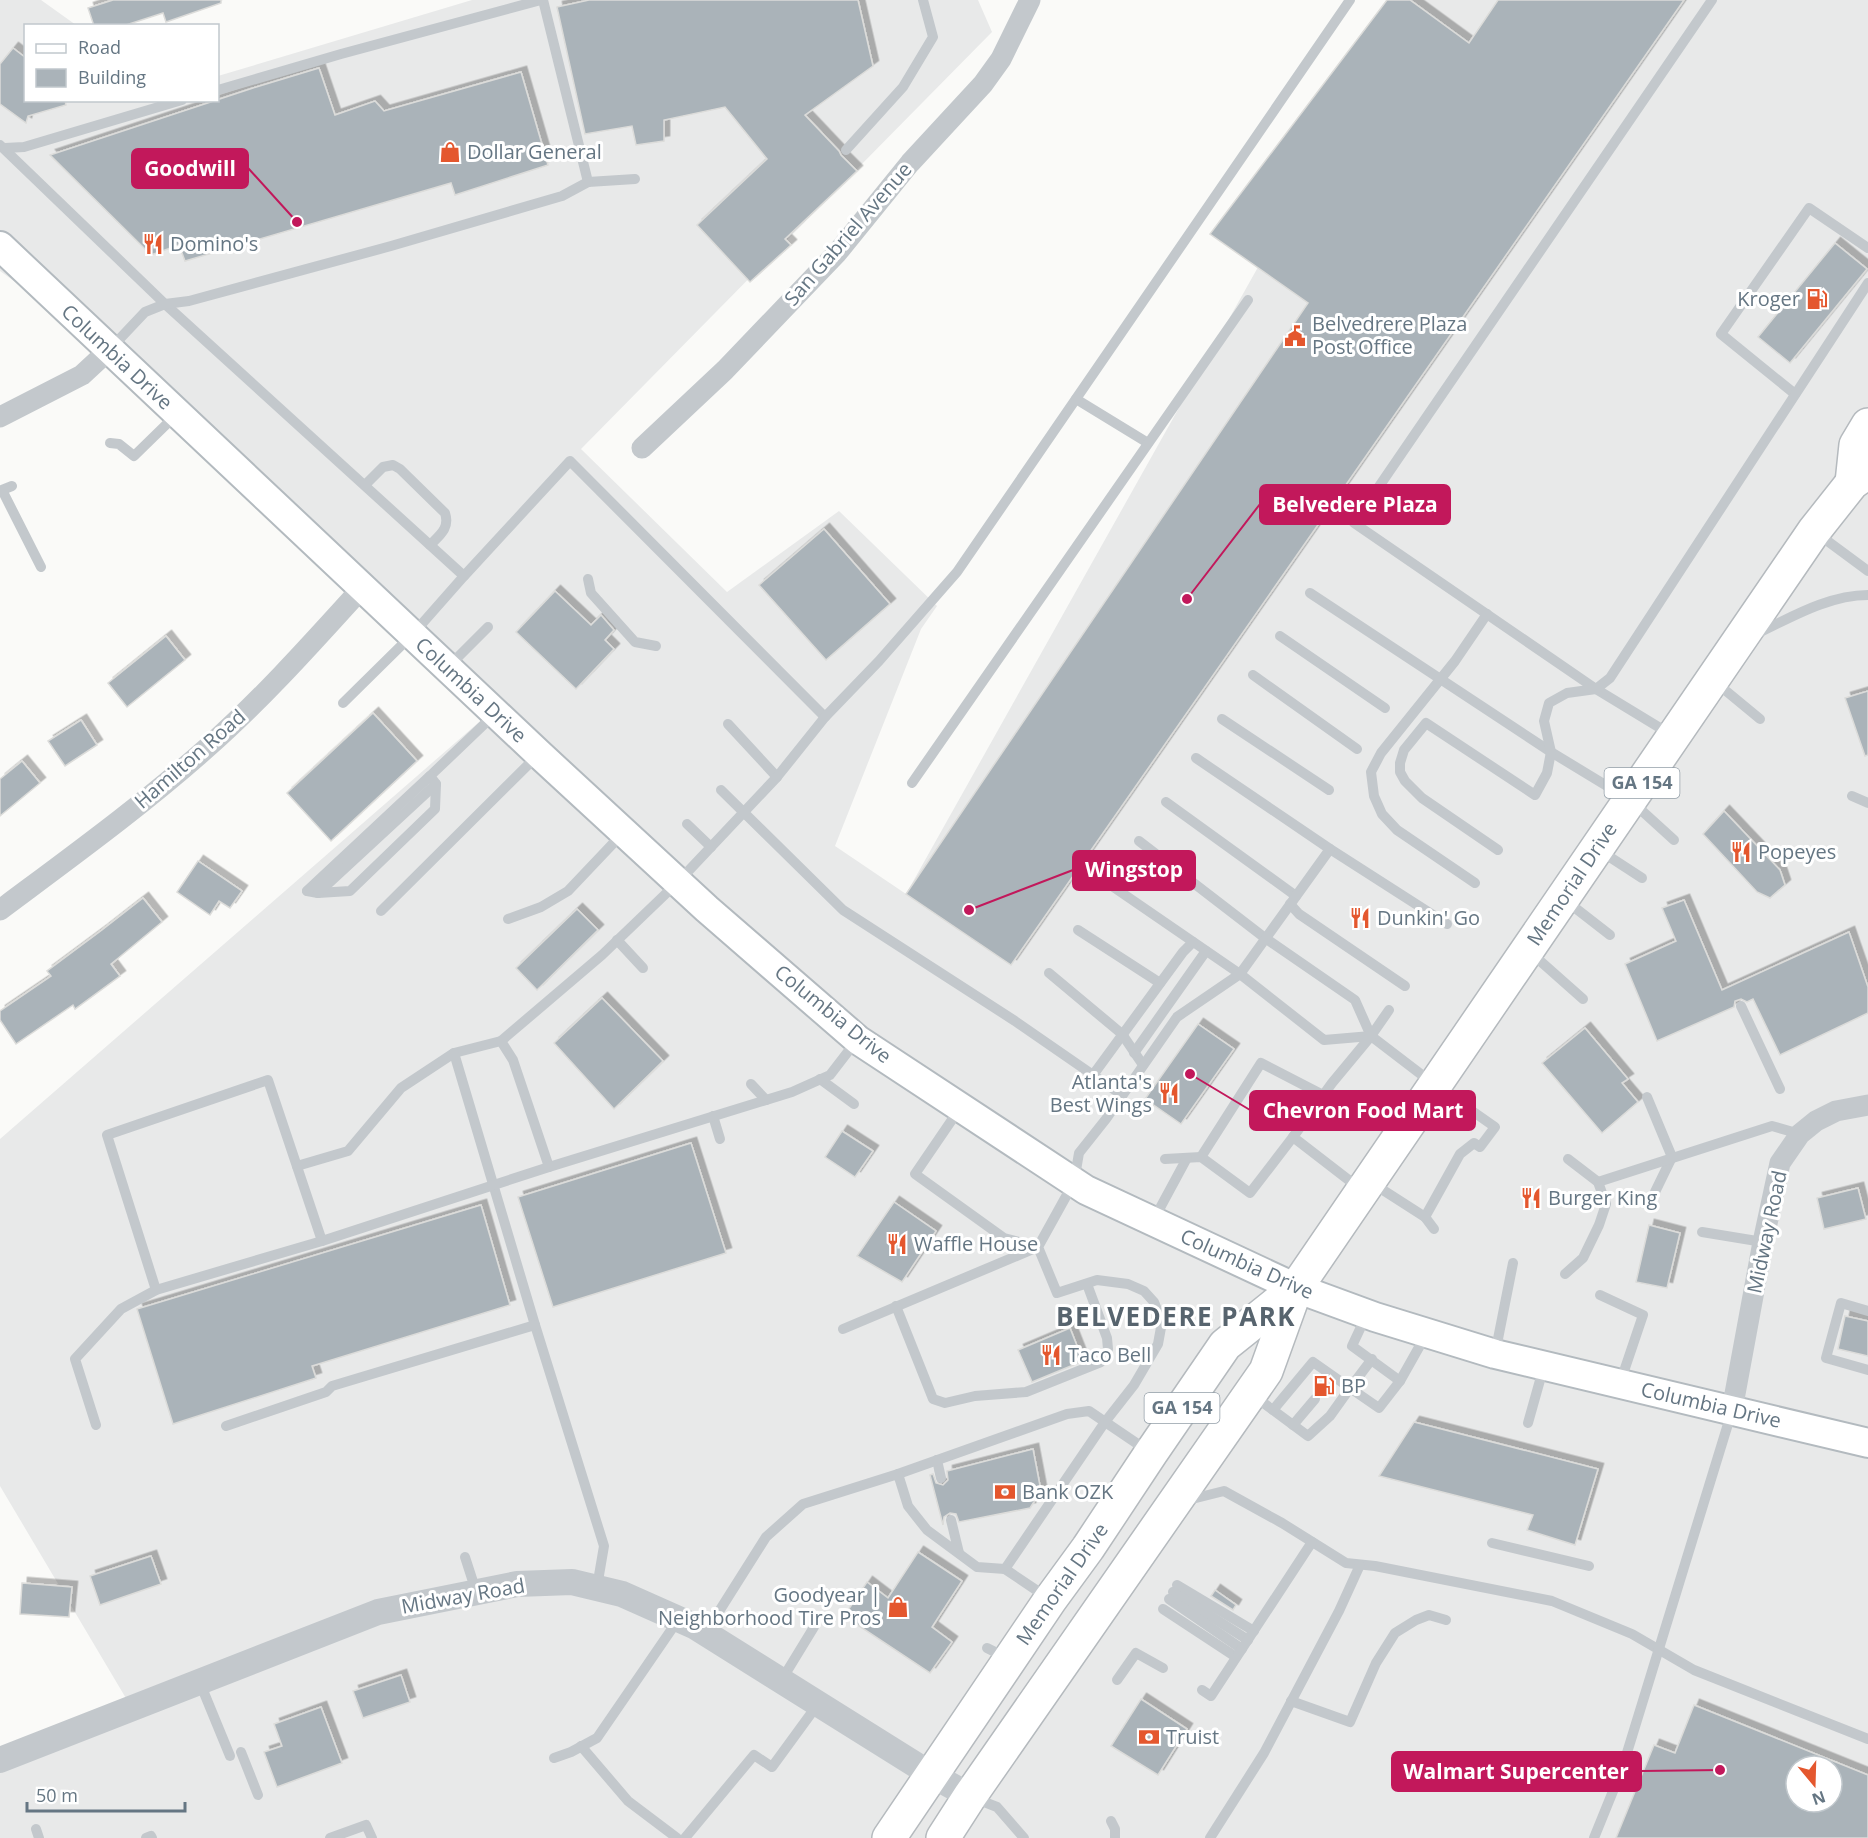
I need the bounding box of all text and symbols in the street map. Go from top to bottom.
legend [24,24,219,102]
text: Road [78,35,121,59]
text: Building [78,65,146,89]
place label: Dollar General [467,138,602,165]
shop icon: Dollar General [438,140,462,164]
callout: Goodwill [132,149,248,188]
text: Goodwill [144,154,236,182]
street label: San Gabriel Avenue [778,156,917,311]
place label: Domino's [170,230,258,257]
restaurant icon: Domino's [141,232,165,256]
place label: Kroger [1737,285,1800,312]
fuel station icon: Kroger [1805,287,1829,311]
street label: Columbia Drive [56,298,179,415]
place label: Belvedrere Plaza Post Office [1312,310,1467,360]
public building icon: Belvedrere Plaza Post Office [1283,324,1307,348]
callout: Belvedere Plaza [1260,485,1450,524]
text: Belvedere Plaza [1272,490,1438,518]
street label: Columbia Drive [410,631,533,748]
street label: Hamilton Road [128,703,251,814]
road number: GA 154 [1604,768,1680,798]
street label: Memorial Drive [1520,817,1623,951]
place label: Popeyes [1758,838,1836,865]
restaurant icon: Popeyes [1729,840,1753,864]
callout: Wingstop [1073,851,1195,890]
text: Wingstop [1085,855,1183,883]
place label: Dunkin' Go [1377,904,1480,931]
restaurant icon: Dunkin' Go [1348,906,1372,930]
street label: Columbia Drive [769,958,897,1069]
place label: Atlanta's Best Wings [1050,1068,1152,1118]
restaurant icon: Atlanta's Best Wings [1157,1081,1181,1105]
callout: Chevron Food Mart [1250,1091,1475,1130]
text: Chevron Food Mart [1263,1096,1463,1124]
street label: Midway Road [1740,1168,1793,1296]
place label: Burger King [1548,1184,1657,1211]
restaurant icon: Burger King [1519,1186,1543,1210]
street label: Columbia Drive [1176,1222,1318,1305]
place label: Waffle House [914,1230,1038,1257]
restaurant icon: Waffle House [885,1232,909,1256]
district label: BELVEDERE PARK [1056,1298,1296,1334]
place label: Taco Bell [1068,1341,1151,1368]
restaurant icon: Taco Bell [1039,1343,1063,1367]
place label: BP [1341,1372,1366,1399]
fuel station icon: BP [1312,1374,1336,1398]
street label: Columbia Drive [1638,1375,1784,1434]
road number: GA 154 [1144,1393,1220,1423]
place label: Bank OZK [1022,1478,1114,1505]
bank icon: Bank OZK [993,1480,1017,1504]
street label: Memorial Drive [1009,1517,1114,1650]
street label: Midway Road [399,1571,527,1620]
place label: Goodyear | Neighborhood Tire Pros [658,1581,881,1631]
shop icon: Goodyear | Neighborhood Tire Pros [886,1595,910,1619]
place label: Truist [1166,1723,1219,1750]
bank icon: Truist [1137,1725,1161,1749]
callout: Walmart Supercenter [1392,1752,1641,1791]
north arrow [1784,1754,1844,1814]
text: Walmart Supercenter [1403,1757,1629,1785]
scale bar [27,1775,184,1813]
text: 50 m [36,1783,78,1807]
text: N [1809,1786,1829,1811]

